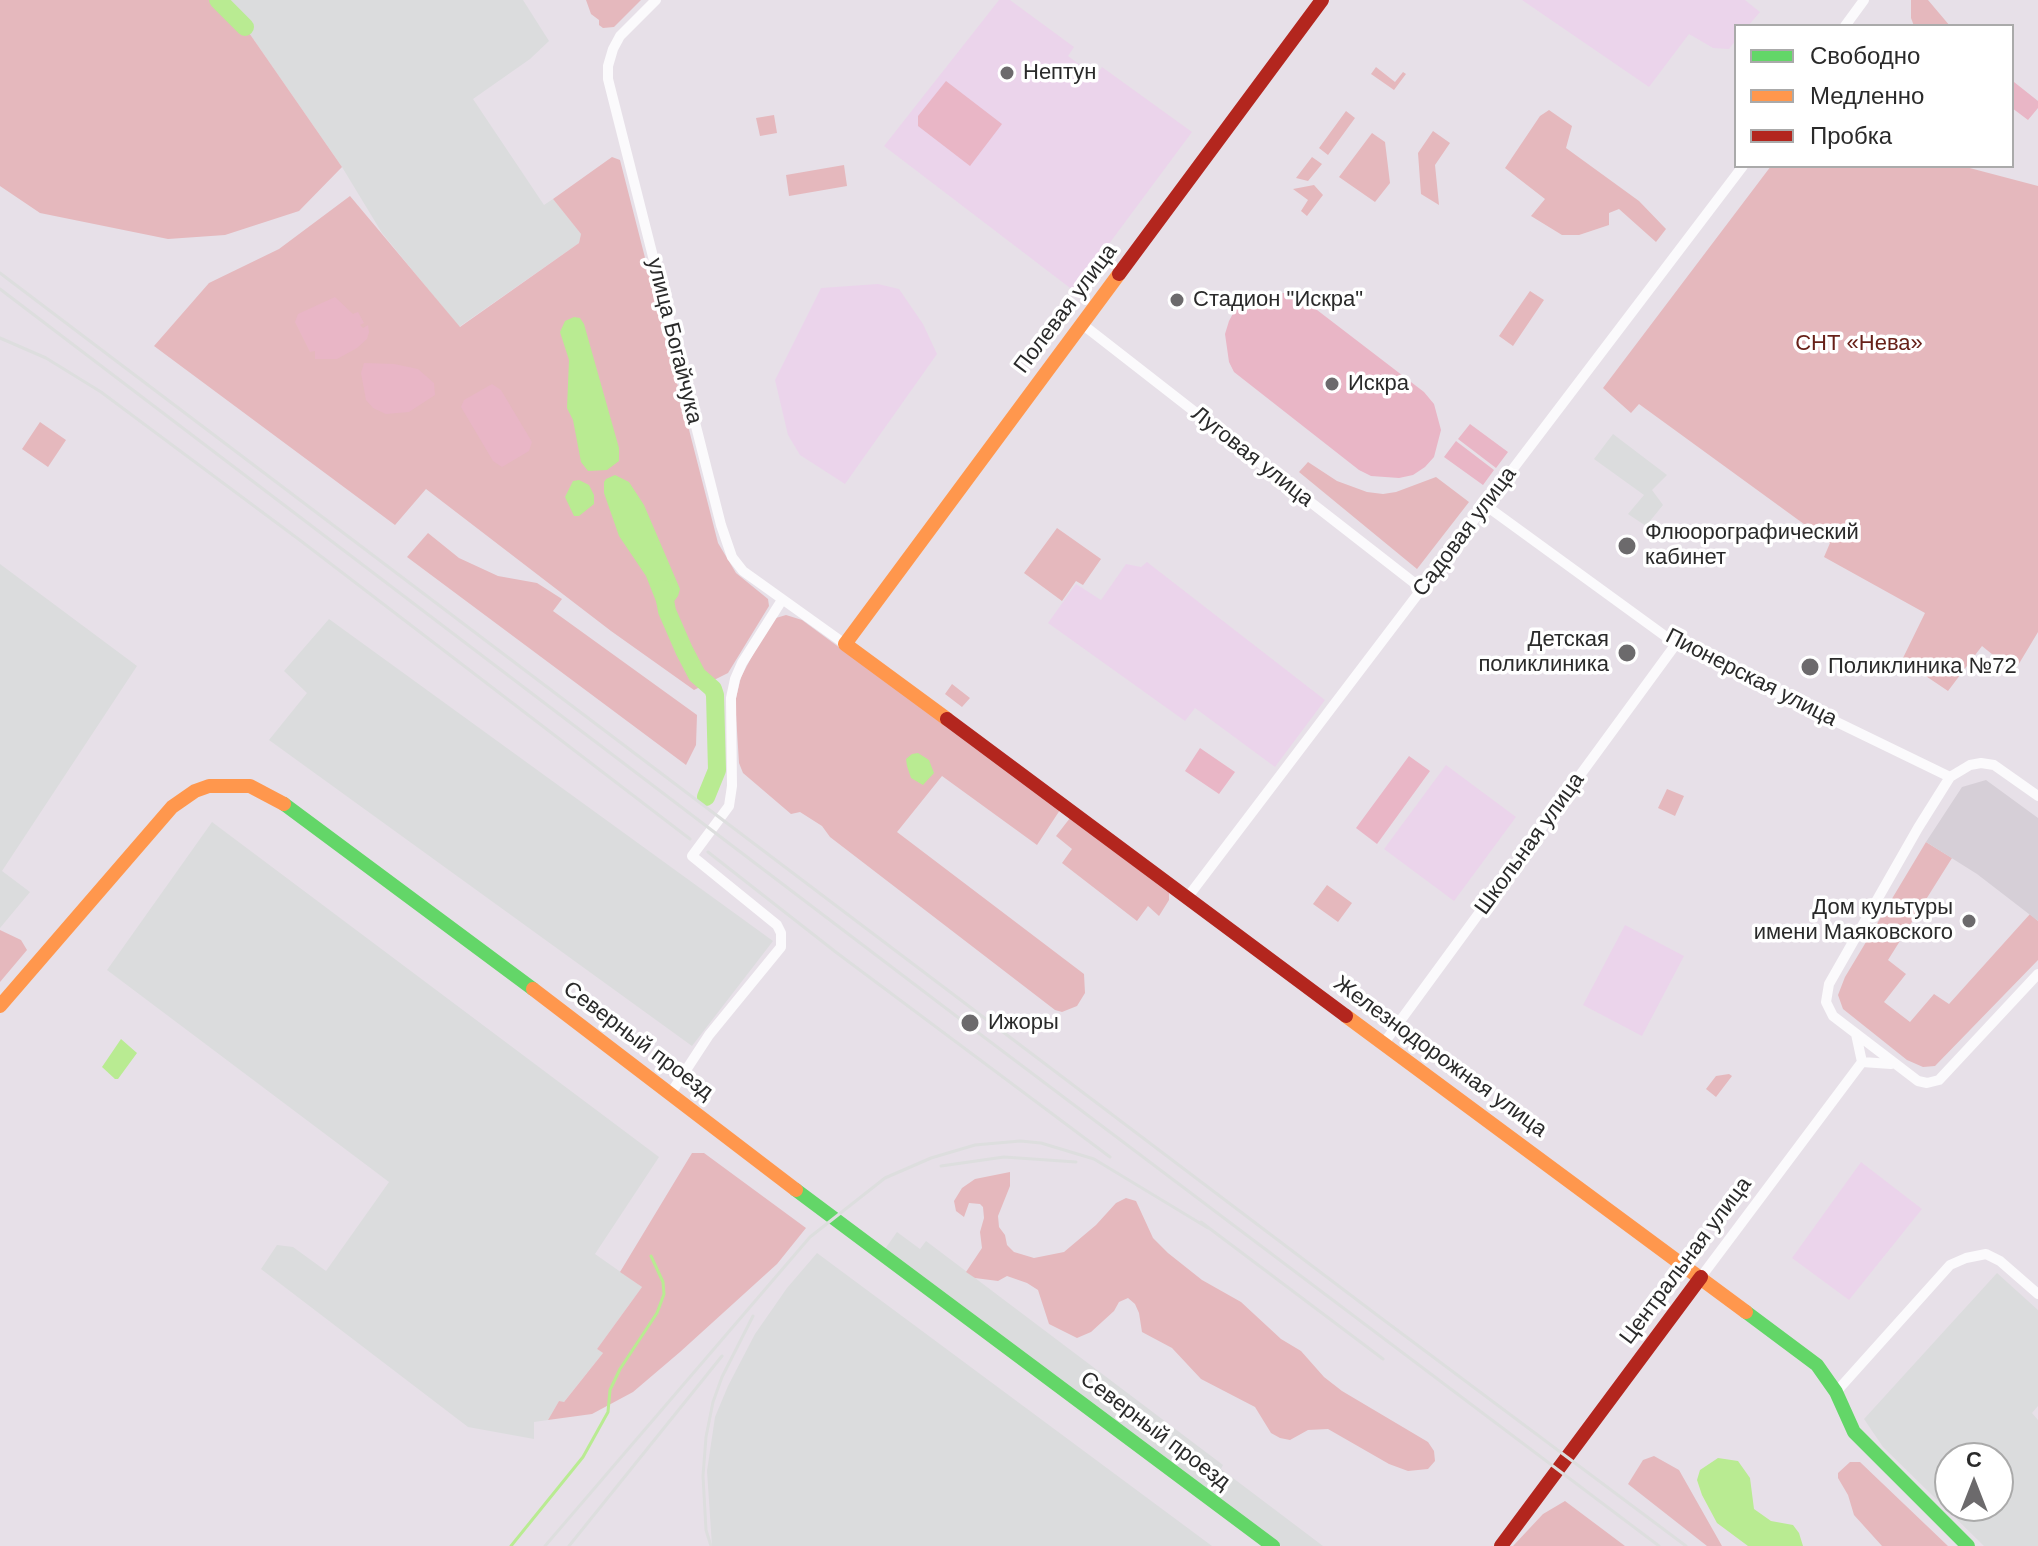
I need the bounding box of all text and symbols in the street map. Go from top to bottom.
legend [1734,24,2014,168]
text: Свободно [1810,42,1920,69]
place label: Нептун [1023,60,1097,86]
marker: Нептун [998,64,1016,82]
text: Медленно [1810,82,1924,109]
text: Пробка [1810,122,1892,149]
street label: Полевая улица [1009,239,1123,379]
street label: улица Богайчука [641,255,707,427]
place label: Стадион "Искра" [1193,287,1363,313]
marker: Стадион "Искра" [1168,291,1186,309]
park label: СНТ «Нева» [1795,331,1923,357]
place label: Искра [1348,371,1409,397]
marker: Искра [1323,375,1341,393]
street label: Луговая улица [1186,401,1318,513]
street label: Садовая улица [1408,462,1522,602]
place label: Флюорографический кабинет [1645,520,1859,572]
marker: Флюорографический кабинет [1616,535,1638,557]
street label: Пионерская улица [1661,623,1841,733]
place label: Детская поликлиника [1478,627,1609,678]
marker: Детская поликлиника [1616,642,1638,664]
place label: Поликлиника №72 [1828,654,2017,680]
marker: Поликлиника №72 [1799,656,1821,678]
street label: Школьная улица [1470,768,1590,920]
place label: Дом культуры имени Маяковского [1754,895,1953,946]
marker: Дом культуры имени Маяковского [1960,912,1978,930]
street label: Железнодорожная улица [1328,971,1552,1143]
street label: Северный проезд [558,976,718,1106]
place label: Ижоры [988,1010,1059,1036]
marker: Ижоры [959,1012,981,1034]
street label: Центральная улица [1615,1172,1757,1350]
street label: Северный проезд [1075,1366,1235,1496]
north arrow [1934,1442,2014,1522]
text: С [1966,1447,1982,1472]

